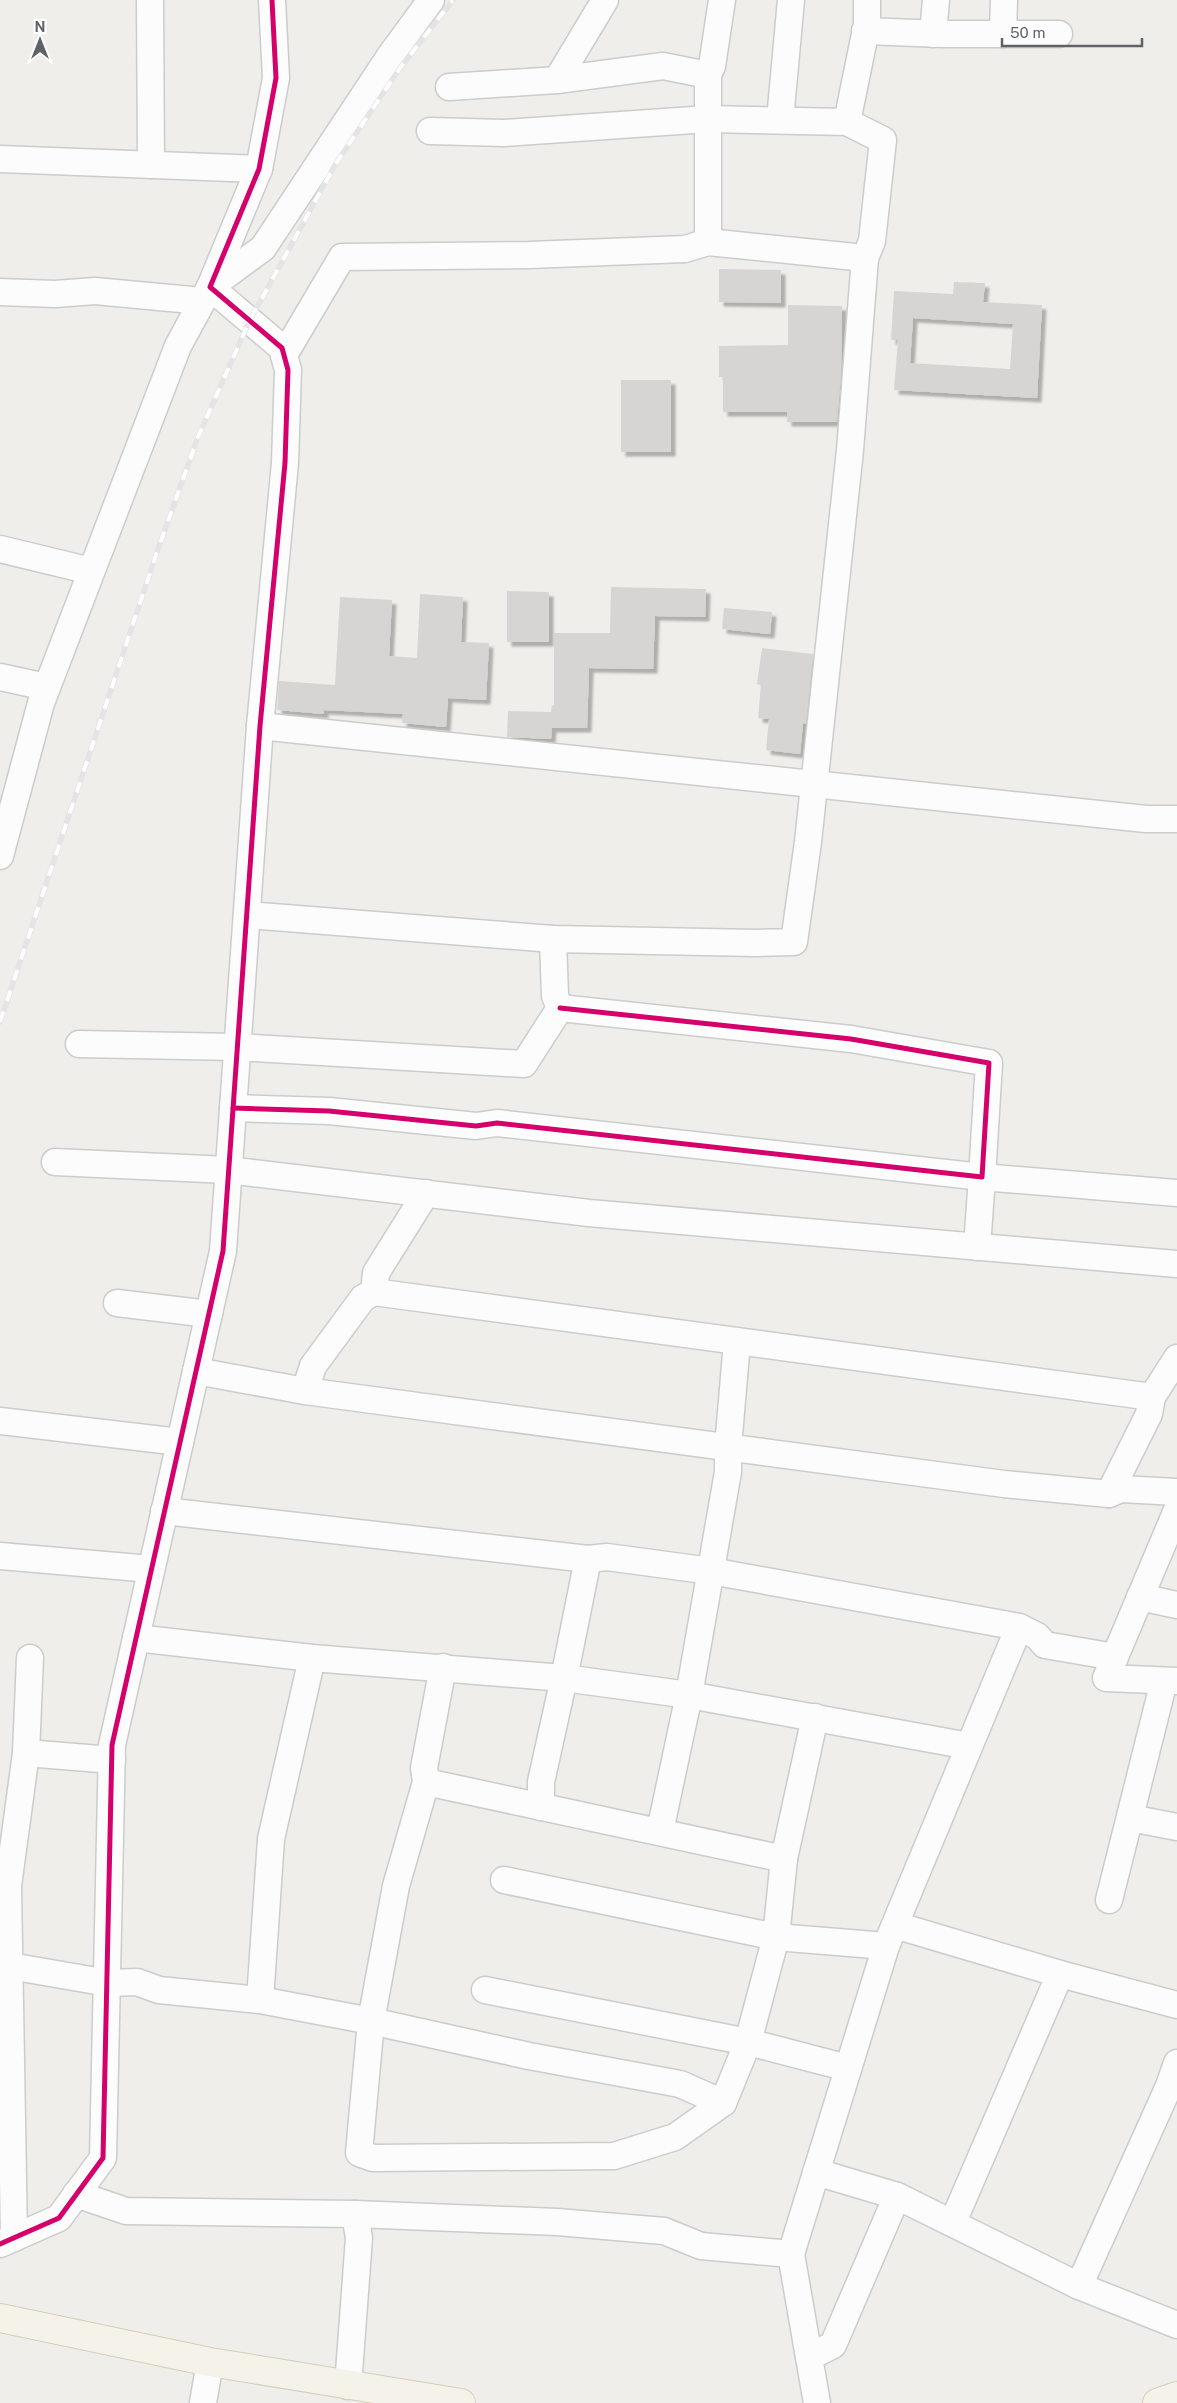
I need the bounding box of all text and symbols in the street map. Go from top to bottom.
north arrow [15,15,65,65]
scale bar [1002,15,1142,47]
text: N [35,19,45,35]
text: 50 m [1010,24,1045,41]

